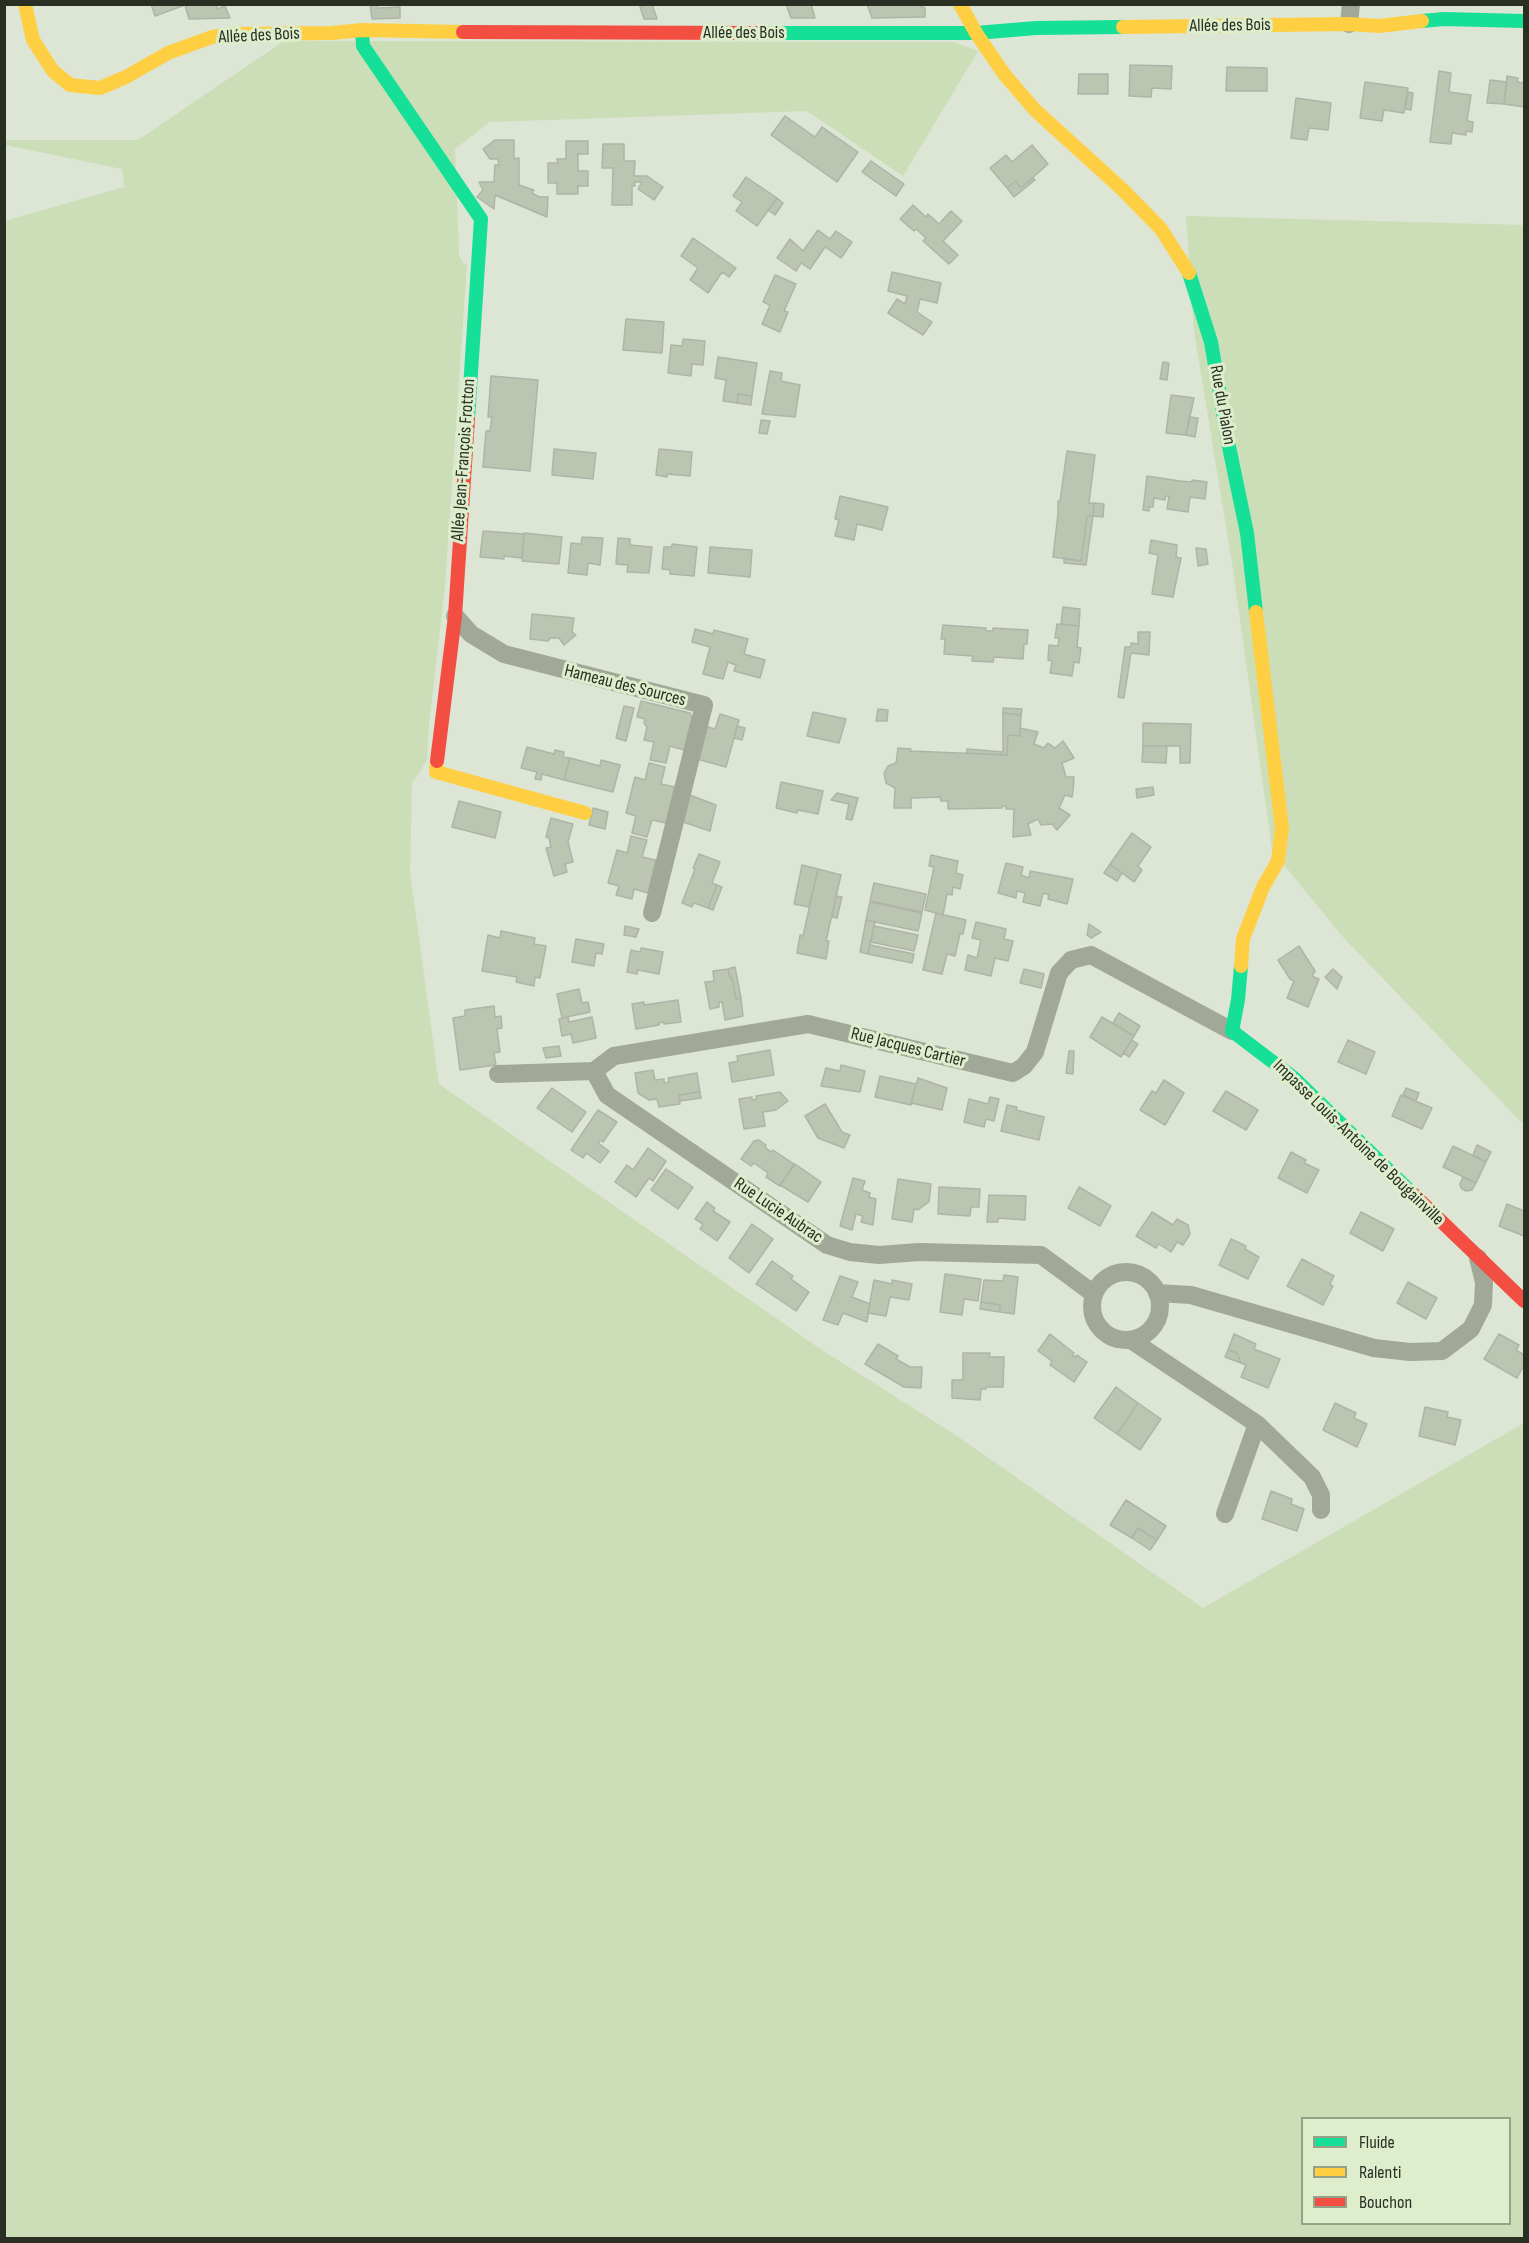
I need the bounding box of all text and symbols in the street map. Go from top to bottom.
street label: Allée des Bois [1189,14,1271,38]
street label: Allée des Bois [703,22,785,44]
street label: Allée des Bois [218,23,300,49]
street label: Rue du Pialon [1204,364,1240,446]
street label: Allée Jean-François Frotton [448,378,480,542]
street label: Hameau des Sources [562,660,688,712]
street label: Rue Jacques Cartier [849,1023,967,1073]
street label: Impasse Louis-Antoine de Bougainville [1268,1056,1448,1230]
street label: Rue Lucie Aubrac [729,1173,827,1249]
legend [1301,2117,1511,2225]
text: Fluide [1359,2132,1395,2153]
text: Ralenti [1359,2162,1401,2183]
text: Bouchon [1359,2192,1412,2213]

